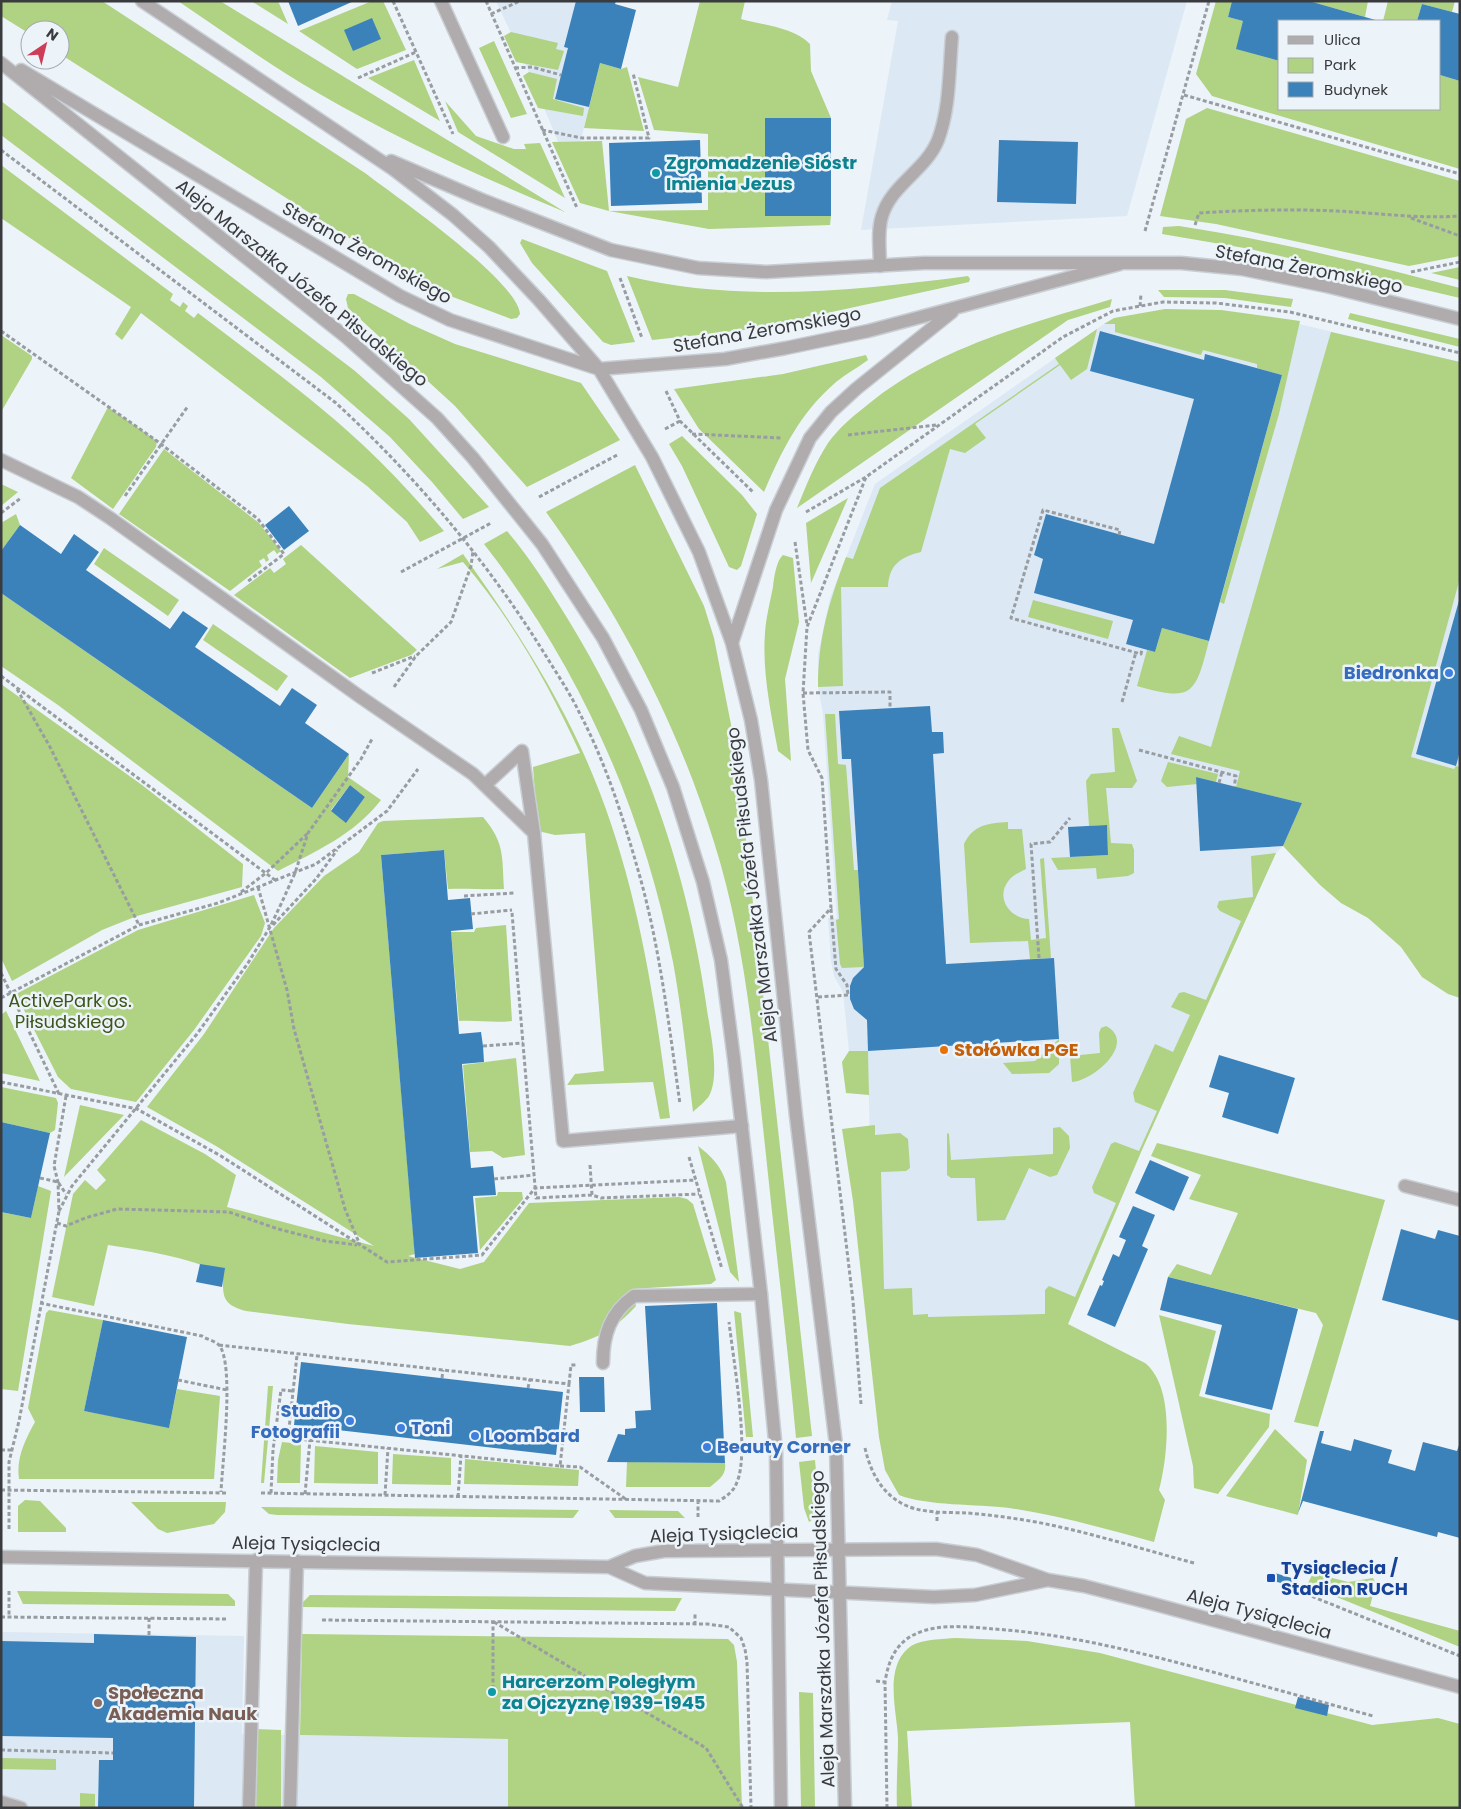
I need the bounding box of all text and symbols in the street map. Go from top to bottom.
north arrow [20,20,70,70]
legend [1278,20,1441,110]
text: N [42,23,63,46]
text: Ulica [1324,29,1361,50]
text: Park [1324,54,1356,75]
text: Budynek [1324,79,1388,100]
place label: Zgromadzenie Sióstr Imienia Jezus [666,150,857,196]
marker: Zgromadzenie Sióstr Imienia Jezus [650,167,662,179]
street label: Aleja Marszałka Józefa Piłsudskiego [171,173,434,392]
street label: Stefana Żeromskiego [278,195,457,310]
street label: Stefana Żeromskiego [1213,238,1405,299]
street label: Stefana Żeromskiego [671,301,863,358]
place label: Biedronka [1344,660,1439,685]
marker: Biedronka [1443,667,1455,679]
street label: Aleja Marszałka Józefa Piłsudskiego [720,726,783,1044]
park label: ActivePark os. Piłsudskiego [8,988,132,1034]
place label: Stołówka PGE [954,1037,1079,1062]
marker: Stołówka PGE [938,1044,950,1056]
place label: Studio Fotografii [251,1398,340,1444]
marker: Studio Fotografii [344,1415,356,1427]
place label: Toni [411,1415,451,1440]
marker: Toni [395,1422,407,1434]
place label: Loombard [485,1423,580,1448]
marker: Loombard [469,1430,481,1442]
place label: Beauty Corner [717,1434,851,1459]
marker: Beauty Corner [701,1441,713,1453]
street label: Aleja Marszałka Józefa Piłsudskiego [804,1470,841,1788]
street label: Aleja Tysiąclecia [649,1518,799,1549]
street label: Aleja Tysiąclecia [231,1530,381,1557]
place label: Tysiąclecia / Stadion RUCH [1281,1555,1408,1601]
marker: Tysiąclecia / Stadion RUCH [1265,1572,1277,1584]
street label: Aleja Tysiąclecia [1184,1582,1334,1645]
place label: Harcerzom Poległym za Ojczyznę 1939-1945 [502,1669,706,1715]
place label: Społeczna Akademia Nauk [108,1680,258,1726]
marker: Harcerzom Poległym za Ojczyznę 1939-1945 [486,1686,498,1698]
marker: Społeczna Akademia Nauk [92,1697,104,1709]

